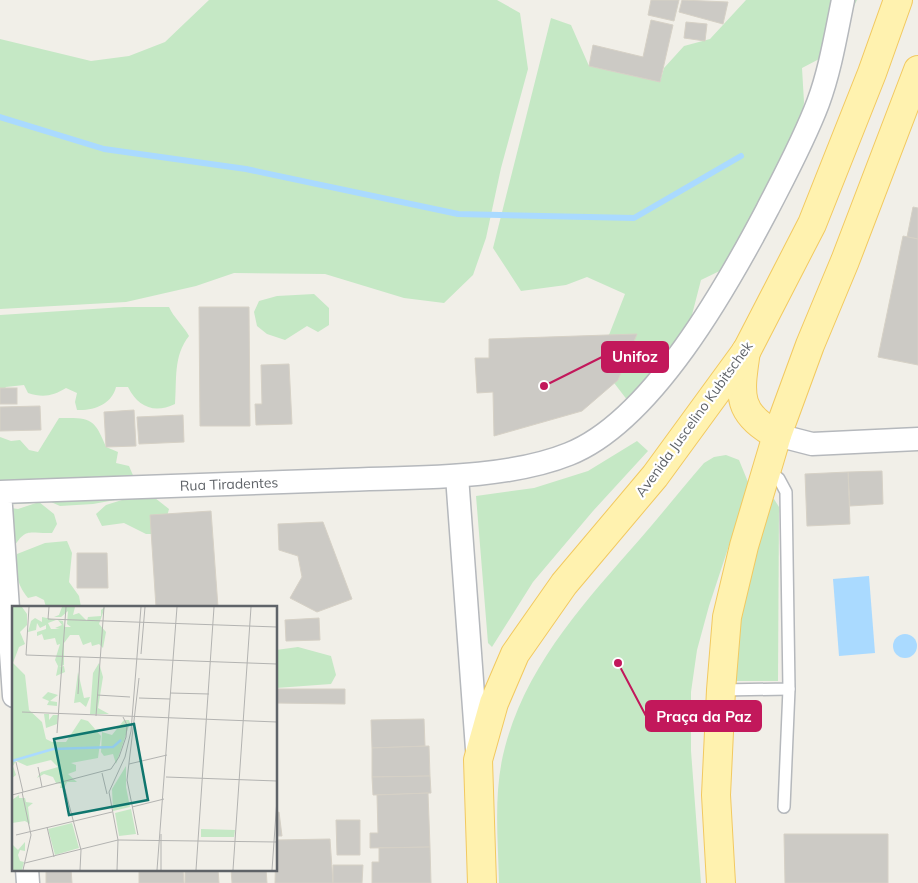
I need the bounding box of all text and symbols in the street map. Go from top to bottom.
street label: Avenida Juscelino Kubitschek [632,337,757,500]
callout: Unifoz [602,342,668,372]
text: Unifoz [612,347,658,366]
street label: Rua Tiradentes [179,473,279,495]
inset map [12,606,278,870]
callout: Praça da Paz [646,701,761,731]
text: Praça da Paz [656,707,752,726]

